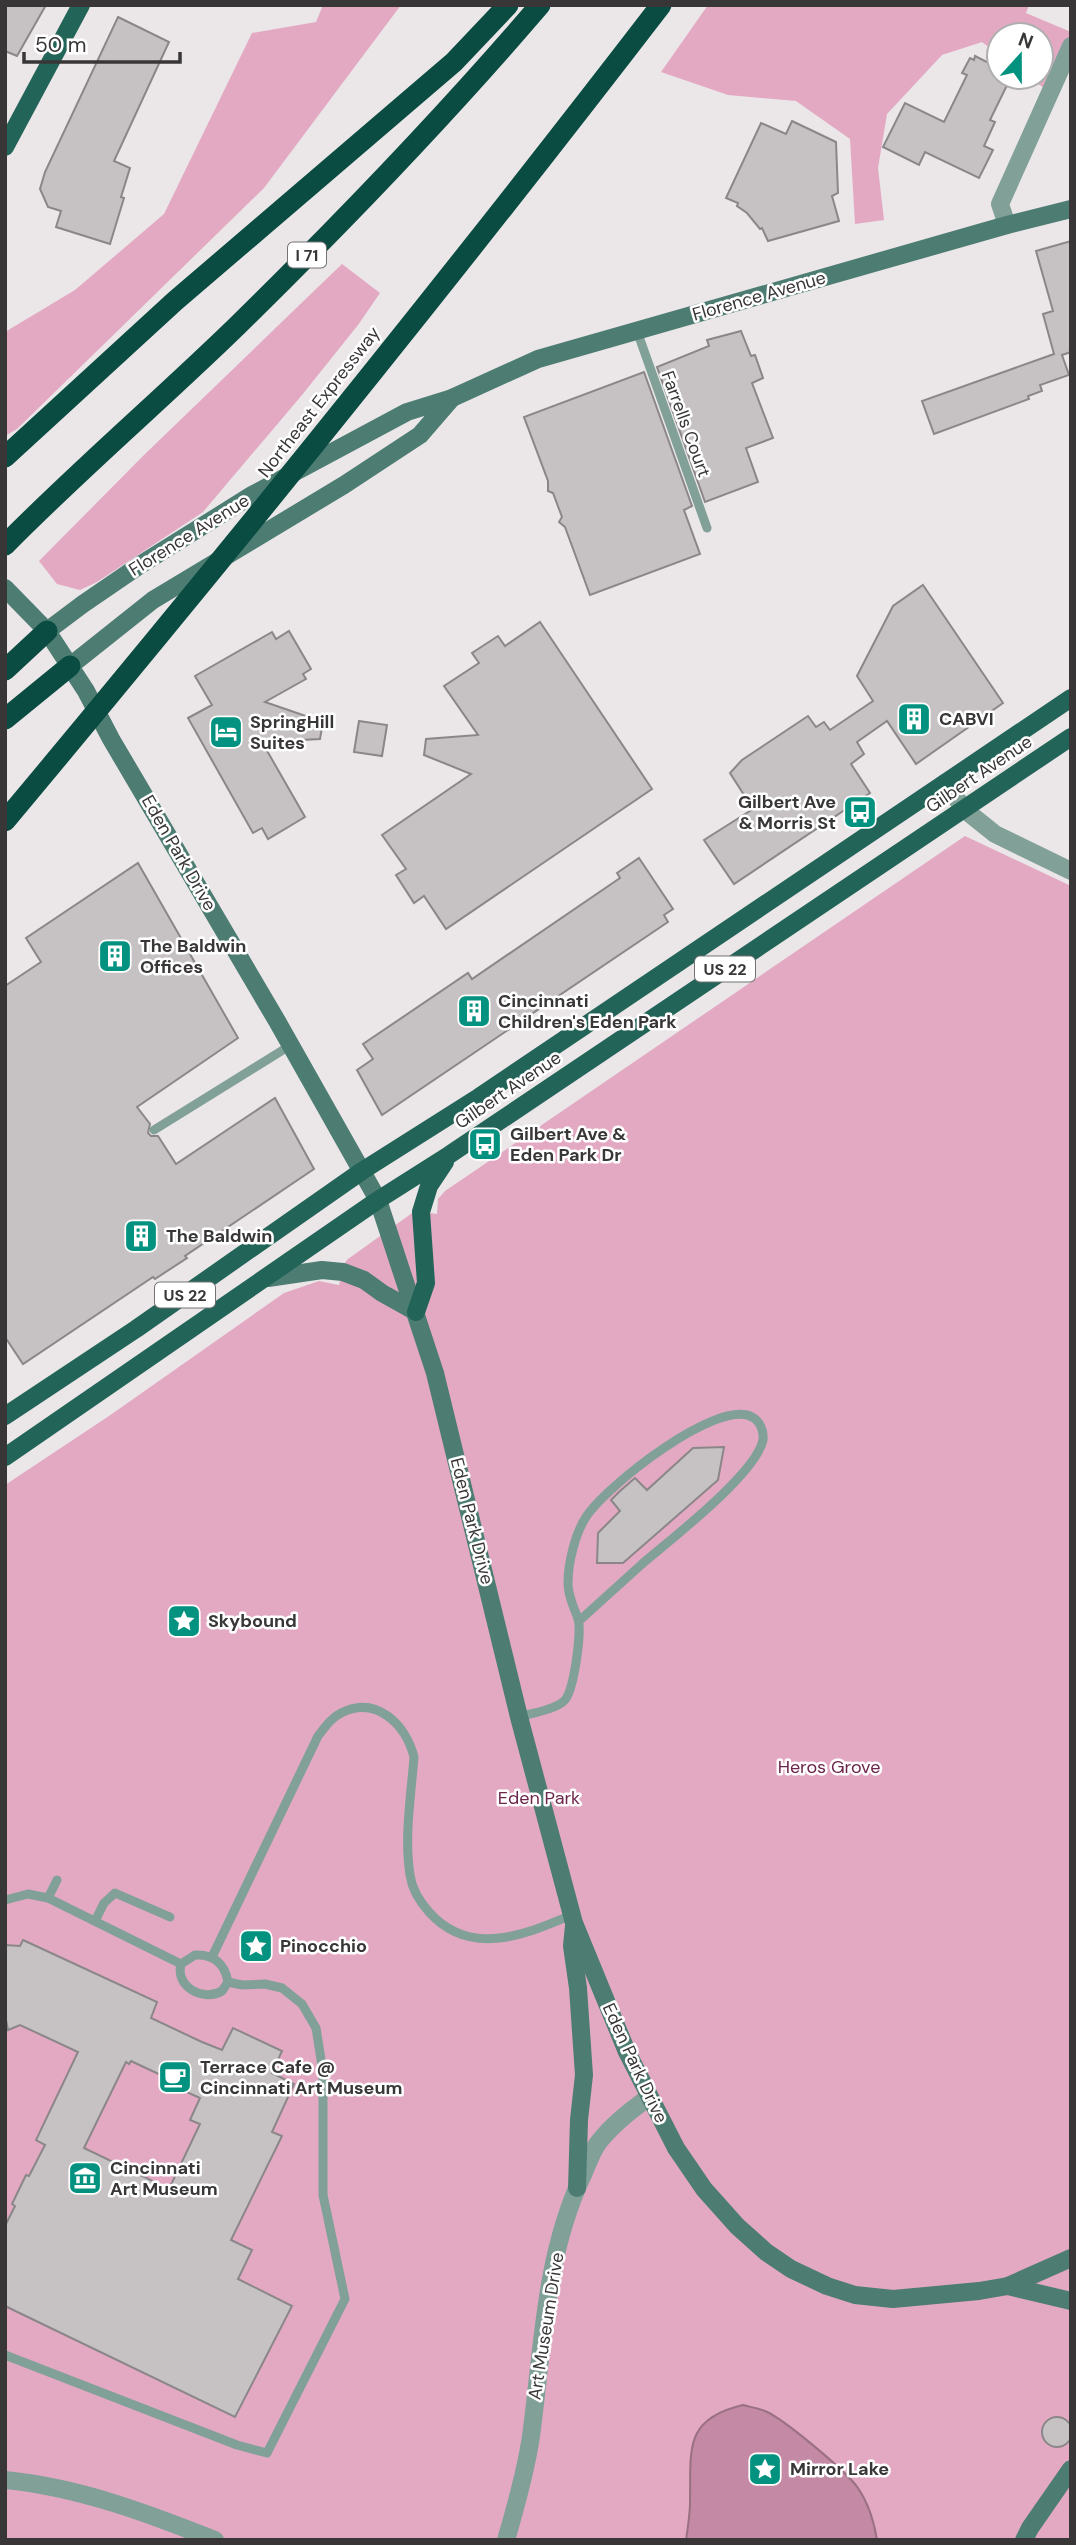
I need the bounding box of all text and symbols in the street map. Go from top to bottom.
scale bar [24,21,180,65]
north arrow [985,21,1055,91]
text: N [1015,26,1037,55]
text: 50 m [35,31,86,59]
road number: I 71 [288,243,326,268]
street label: Florence Avenue [690,265,828,327]
street label: Northeast Expressway [253,322,385,482]
street label: Farrells Court [656,368,716,480]
street label: Florence Avenue [124,488,254,582]
building icon: CABVI [895,700,933,738]
place label: CABVI [939,707,994,731]
place label: SpringHill Suites [250,710,334,755]
hotel icon: SpringHill Suites [207,713,245,751]
street label: Gilbert Avenue [921,730,1037,818]
place label: Gilbert Ave & Morris St [738,790,836,835]
street label: Eden Park Drive [136,791,222,915]
bus stop icon: Gilbert Ave & Morris St [841,793,879,831]
place label: The Baldwin Offices [140,934,246,979]
building icon: The Baldwin Offices [96,937,134,975]
road number: US 22 [695,956,755,981]
place label: Cincinnati Children's Eden Park [498,989,677,1034]
building icon: Cincinnati Children's Eden Park [455,992,493,1030]
street label: Gilbert Avenue [450,1046,566,1134]
place label: Gilbert Ave & Eden Park Dr [510,1122,626,1167]
bus stop icon: Gilbert Ave & Eden Park Dr [466,1125,504,1163]
building icon: The Baldwin [122,1217,160,1255]
place label: The Baldwin [166,1224,272,1248]
road number: US 22 [155,1282,215,1308]
street label: Eden Park Drive [445,1455,499,1587]
place icon: Skybound [165,1602,203,1640]
place label: Skybound [208,1609,297,1633]
park label: Heros Grove [778,1755,880,1779]
park label: Eden Park [498,1786,580,1810]
place icon: Pinocchio [237,1927,275,1965]
place label: Pinocchio [280,1934,367,1958]
street label: Eden Park Drive [597,1999,673,2127]
place label: Terrace Cafe @ Cincinnati Art Museum [200,2055,402,2100]
cafe icon: Terrace Cafe @ Cincinnati Art Museum [156,2058,194,2096]
place label: Cincinnati Art Museum [110,2156,218,2201]
museum icon: Cincinnati Art Museum [66,2159,104,2197]
street label: Art Museum Drive [522,2251,570,2401]
place icon: Mirror Lake [746,2450,784,2488]
place label: Mirror Lake [790,2457,889,2481]

